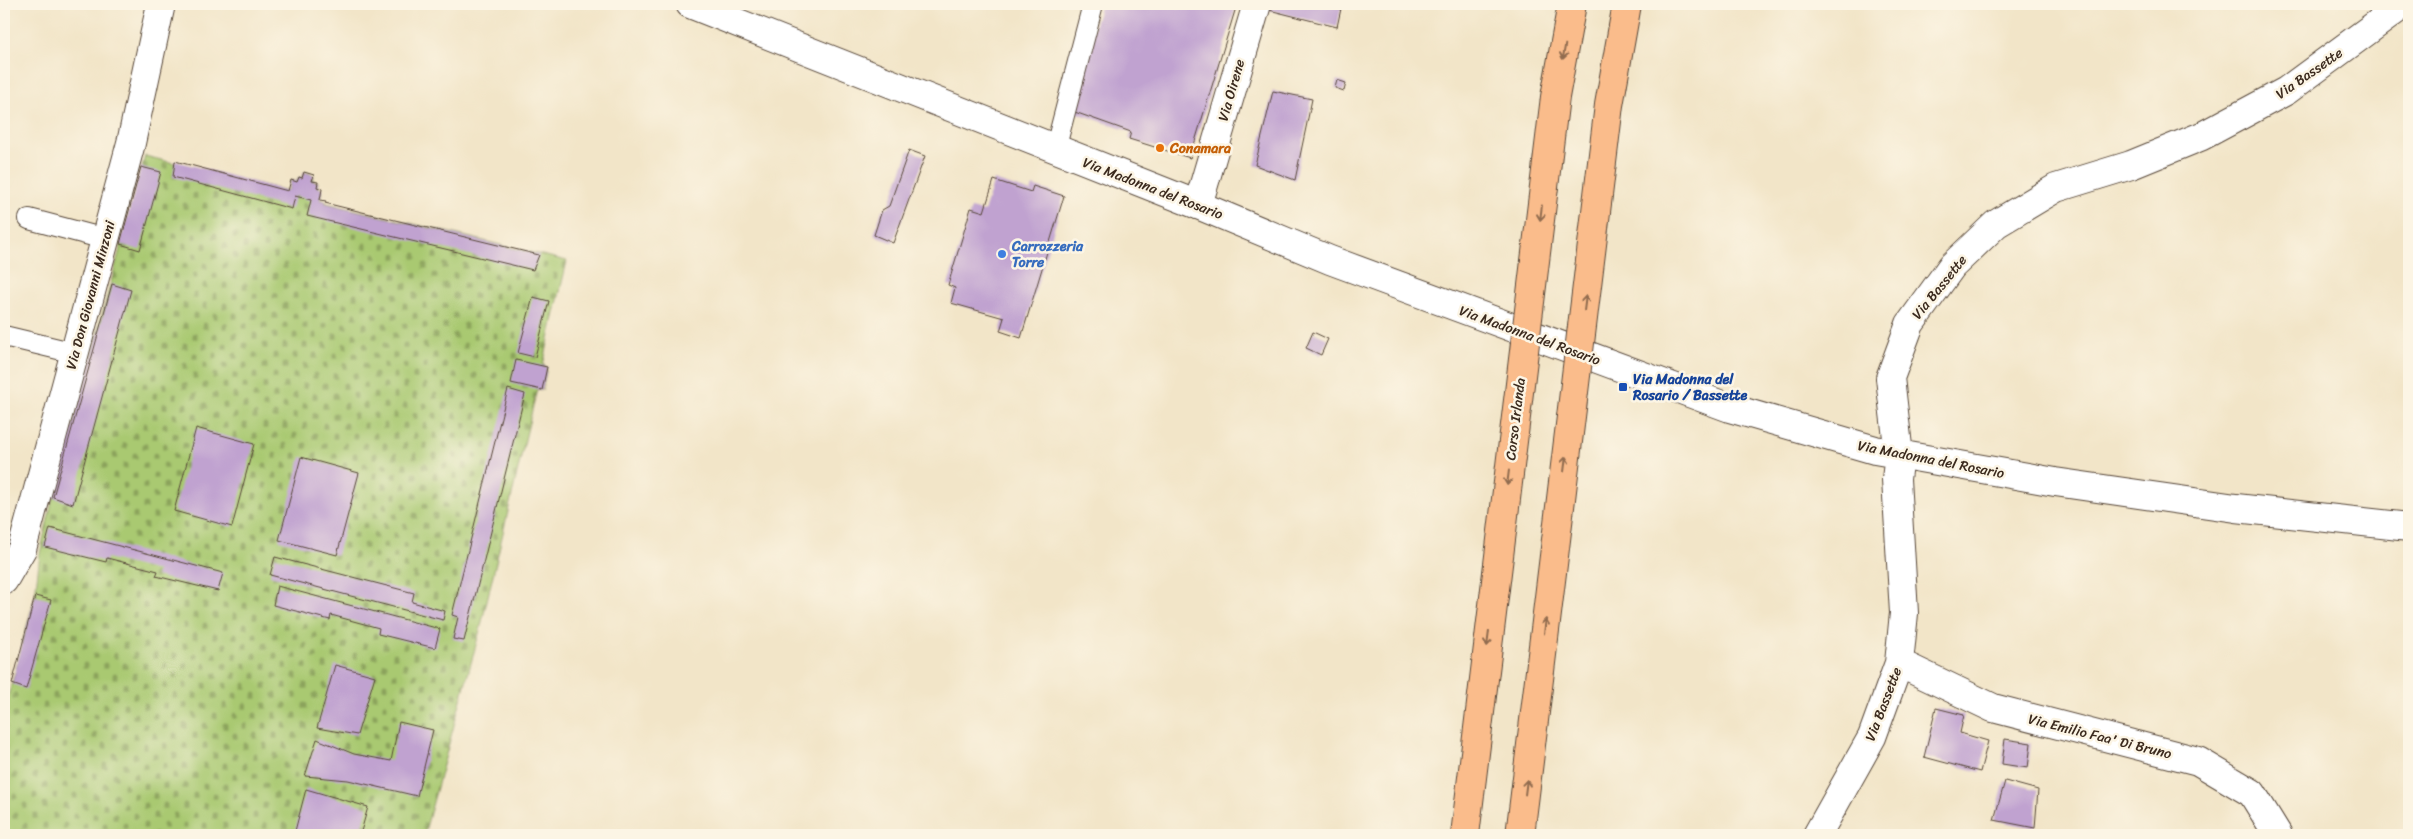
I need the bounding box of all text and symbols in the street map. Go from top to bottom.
street label: Via Bassette [2270,41,2348,106]
one-way arrow [1558,43,1568,59]
street label: Via Oirene [1211,56,1252,124]
place label: Conamara [1169,136,1231,161]
marker: Conamara [1154,142,1166,154]
street label: Via Madonna del Rosario [1079,150,1227,227]
one-way arrow [1536,204,1546,220]
street label: Via Don Giovanni Minzoni [59,217,123,372]
place label: Carrozzeria Torre [1011,234,1084,275]
marker: Carrozzeria Torre [996,248,1008,260]
street label: Via Bassette [1905,249,1974,325]
one-way arrow [1580,295,1590,311]
street label: Via Madonna del Rosario [1456,298,1604,373]
place label: Via Madonna del Rosario / Bassette [1632,367,1748,408]
street label: Corso Irlanda [1498,376,1533,462]
marker: Via Madonna del Rosario / Bassette [1617,381,1629,393]
street label: Via Madonna del Rosario [1855,433,2006,486]
one-way arrow [1560,457,1570,473]
one-way arrow [1503,470,1513,486]
one-way arrow [1540,618,1550,634]
one-way arrow [1483,631,1493,647]
street label: Via Bassette [1858,663,1909,745]
street label: Via Emilio Faa' Di Bruno [2025,707,2174,766]
one-way arrow [1521,779,1531,795]

